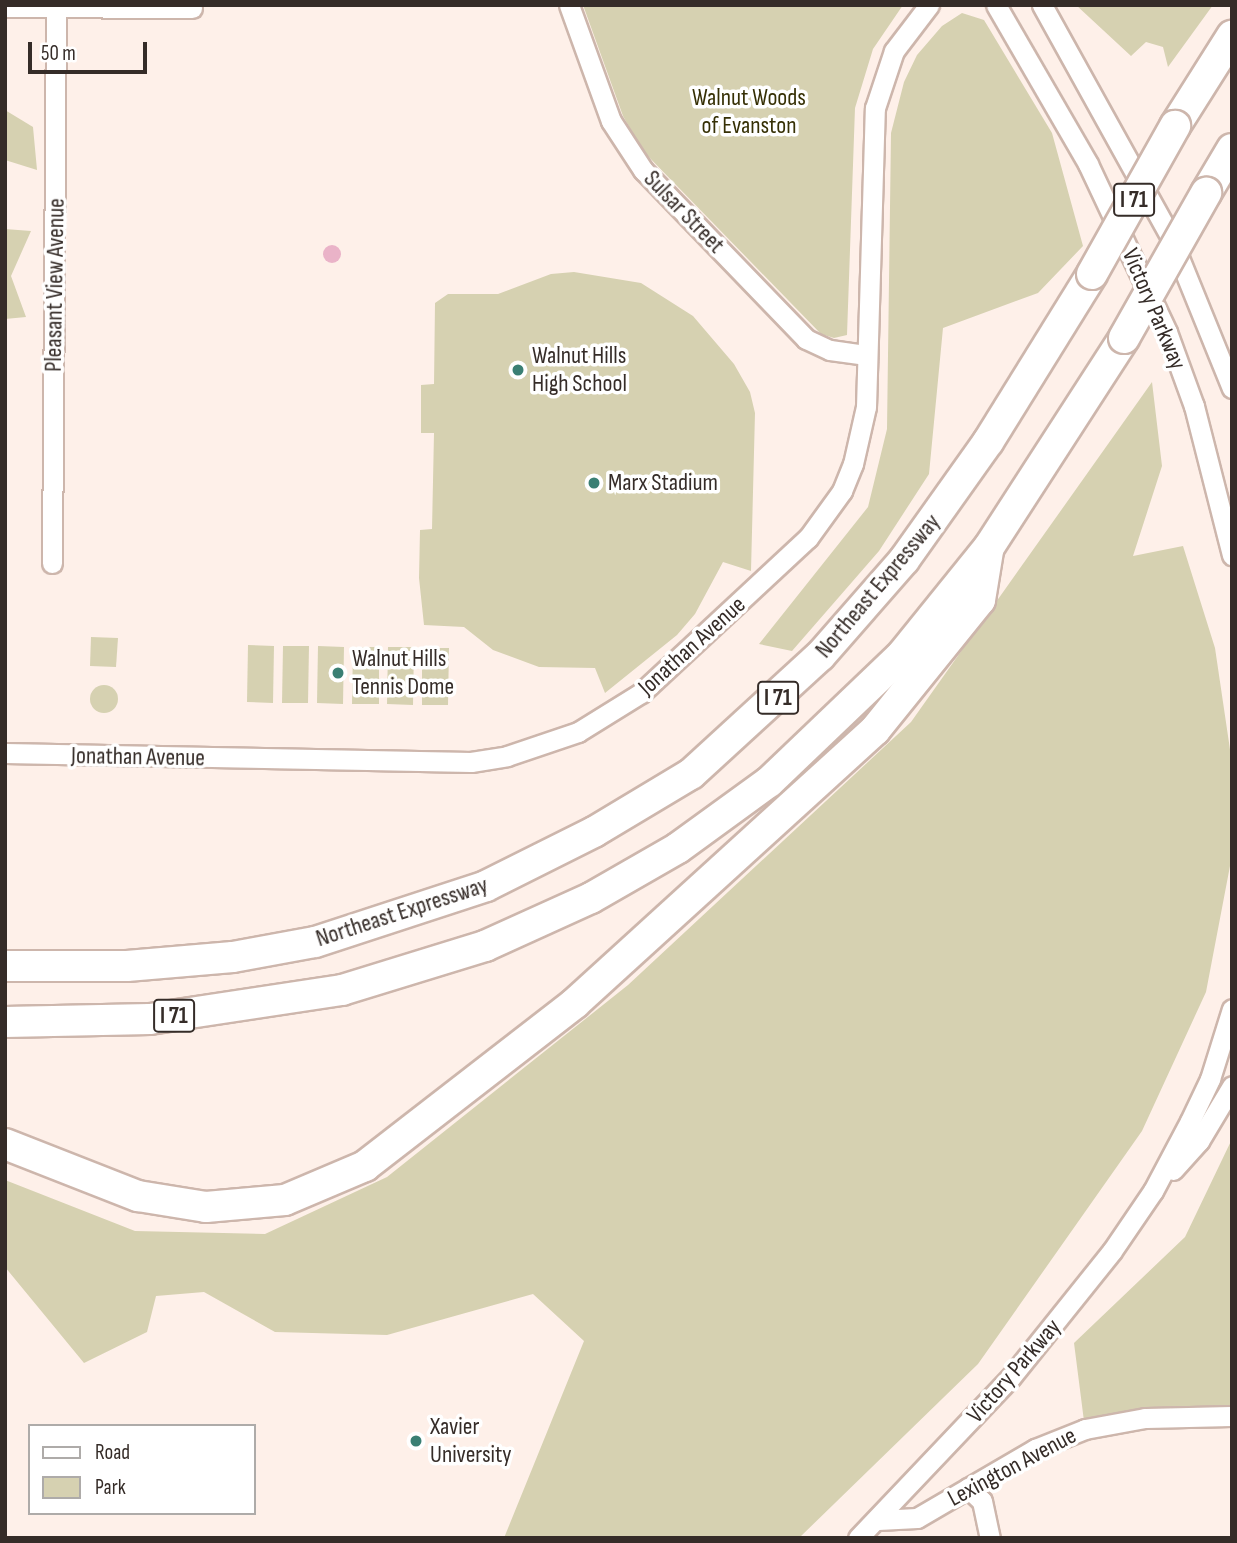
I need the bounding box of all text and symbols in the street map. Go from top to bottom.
scale bar [32,28,150,72]
text: 50 m [41,41,76,66]
park label: Walnut Woods of Evanston [692,84,806,140]
street label: Sulsar Street [638,165,730,259]
road number: I 71 [1113,181,1155,220]
street label: Pleasant View Avenue [39,198,71,372]
street label: Victory Parkway [1116,244,1192,374]
place label: Walnut Hills High School [532,342,627,398]
marker: Walnut Hills High School [510,362,526,378]
place label: Marx Stadium [608,469,718,497]
marker: Marx Stadium [586,475,602,491]
street label: Northeast Expressway [809,508,947,664]
street label: Jonathan Avenue [633,590,751,702]
place label: Walnut Hills Tennis Dome [352,645,454,701]
marker: Walnut Hills Tennis Dome [330,665,346,681]
road number: I 71 [757,678,799,718]
street label: Jonathan Avenue [71,741,205,773]
street label: Northeast Expressway [312,871,492,953]
road number: I 71 [153,996,195,1036]
street label: Victory Parkway [961,1313,1067,1429]
place label: Xavier University [430,1413,512,1469]
street label: Lexington Avenue [943,1421,1081,1513]
legend [28,1424,256,1515]
marker: Xavier University [408,1433,424,1449]
text: Road [95,1440,130,1465]
text: Park [95,1475,126,1500]

